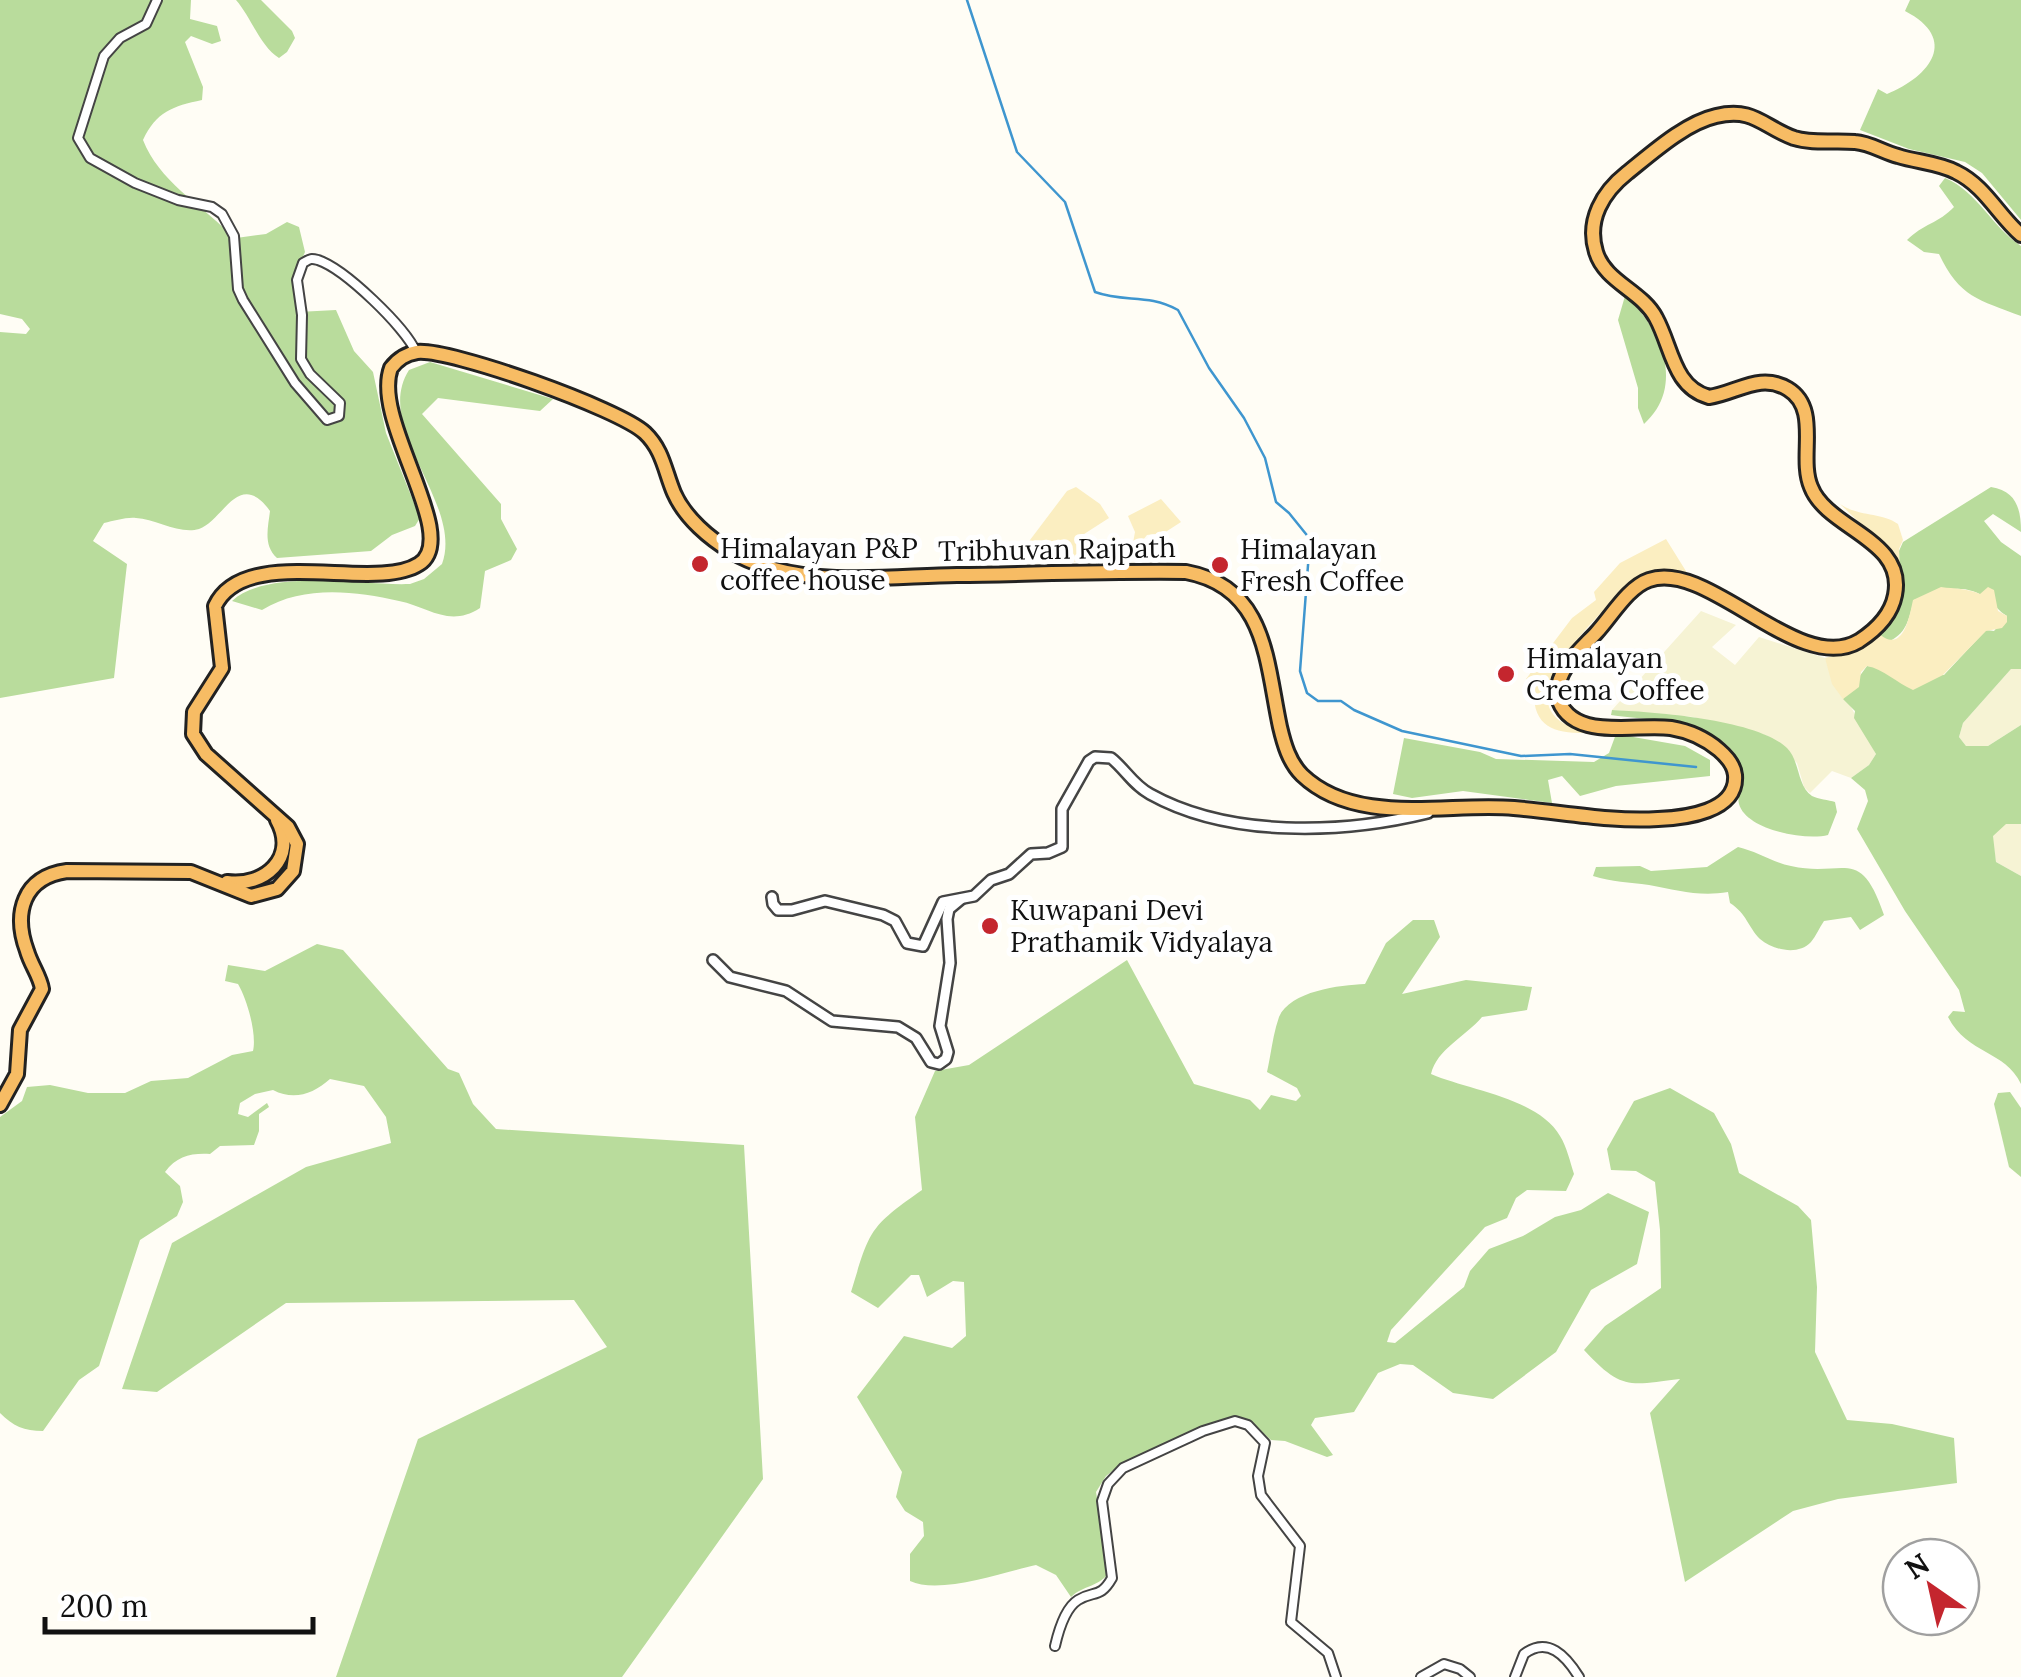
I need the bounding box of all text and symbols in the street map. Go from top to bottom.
street label: Tribhuvan Rajpath [938,529,1176,569]
place label: Himalayan P&P coffee house [720,530,918,598]
place label: Himalayan Fresh Coffee [1240,531,1404,599]
marker: Himalayan P&P coffee house [689,553,711,575]
marker: Himalayan Fresh Coffee [1209,554,1231,576]
place label: Himalayan Crema Coffee [1526,640,1705,708]
marker: Himalayan Crema Coffee [1495,663,1517,685]
place label: Kuwapani Devi Prathamik Vidyalaya [1010,892,1273,960]
marker: Kuwapani Devi Prathamik Vidyalaya [979,915,1001,937]
north arrow [1881,1537,1981,1637]
text: N [1898,1545,1936,1587]
scale bar [45,1572,312,1634]
text: 200 m [60,1587,148,1625]

